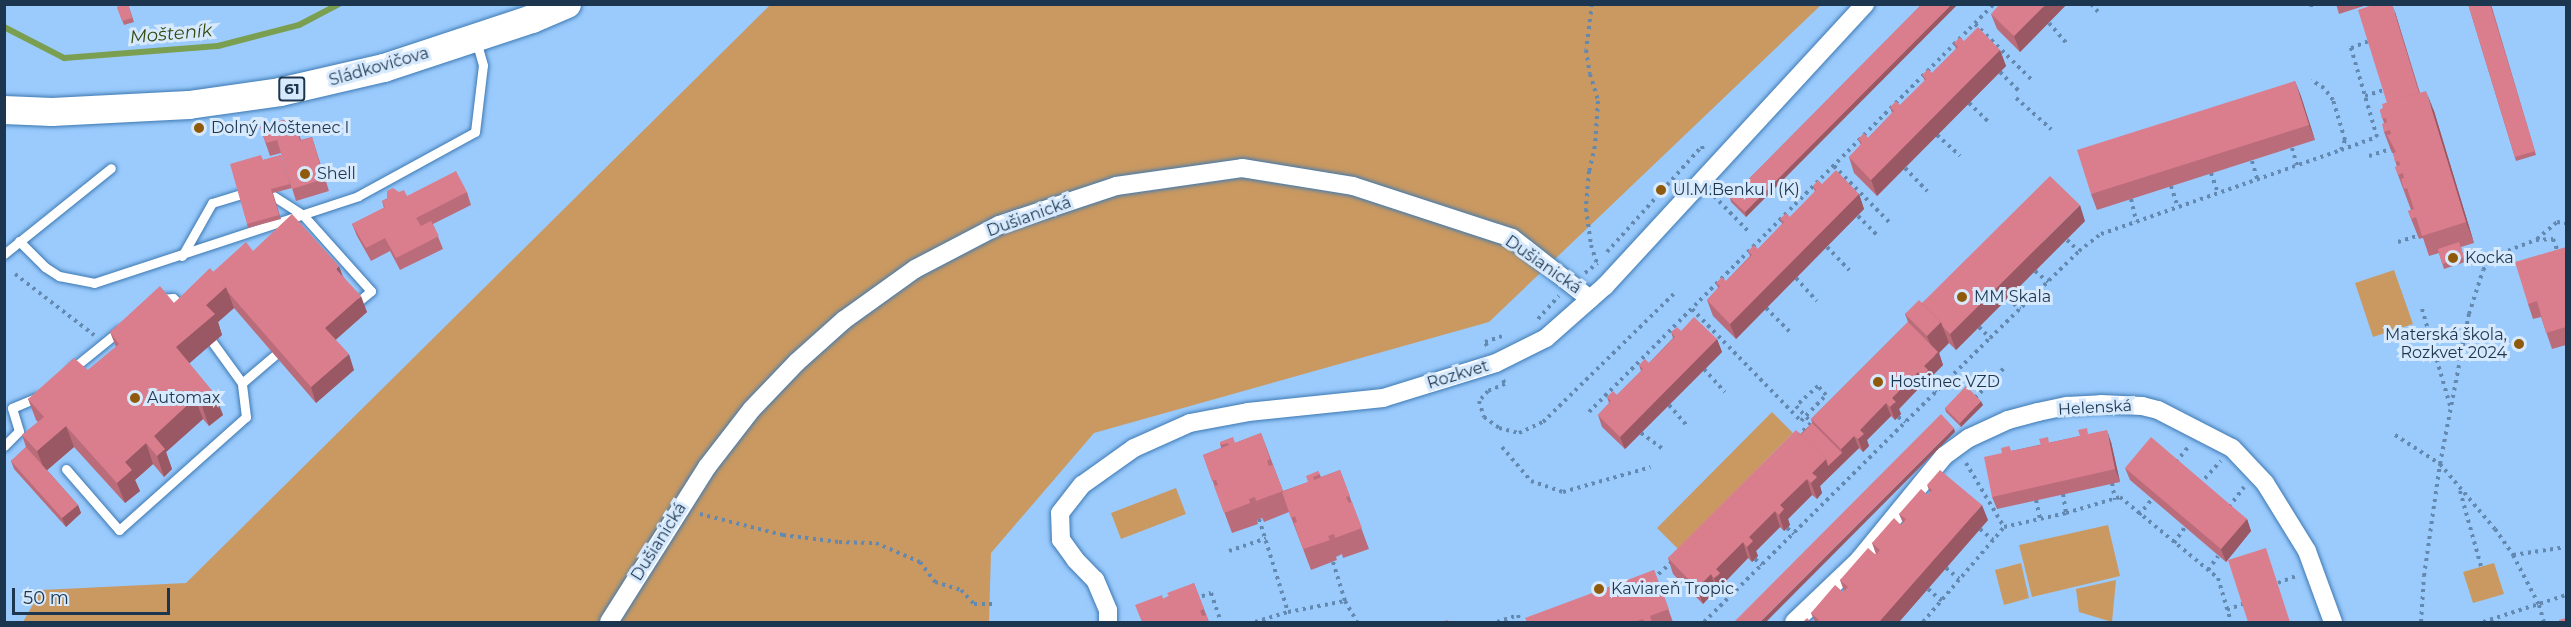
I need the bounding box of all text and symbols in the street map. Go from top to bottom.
water label: Mošteník [129,20,213,48]
street label: Sládkovičova [327,44,431,90]
road number: 61 [277,77,307,101]
place label: Dolný Moštenec I [211,118,349,138]
marker: Dolný Moštenec I [192,121,206,135]
place label: Shell [317,164,356,184]
marker: Shell [298,167,312,181]
place label: Ul.M.Benku I (K) [1673,180,1800,200]
marker: Ul.M.Benku I (K) [1654,183,1668,197]
street label: Dušianická [984,193,1074,241]
street label: Dušianická [1501,232,1585,298]
place label: Kocka [2465,248,2514,268]
marker: Kocka [2446,251,2460,265]
place label: MM Skala [1974,287,2051,307]
marker: MM Skala [1955,290,1969,304]
place label: Materská škola, Rozkvet 2024 [2385,325,2507,363]
marker: Materská škola, Rozkvet 2024 [2512,337,2526,351]
street label: Rozkvet [1425,357,1491,393]
place label: Hostinec VZD [1890,372,2000,392]
marker: Hostinec VZD [1871,375,1885,389]
place label: Automax [147,388,220,408]
marker: Automax [128,391,142,405]
street label: Helenská [2057,396,2133,420]
street label: Dušianická [627,499,691,585]
scale bar [15,576,172,614]
place label: Kaviareň Tropic [1611,579,1734,599]
marker: Kaviareň Tropic [1592,582,1606,596]
text: 50 m [23,587,69,609]

